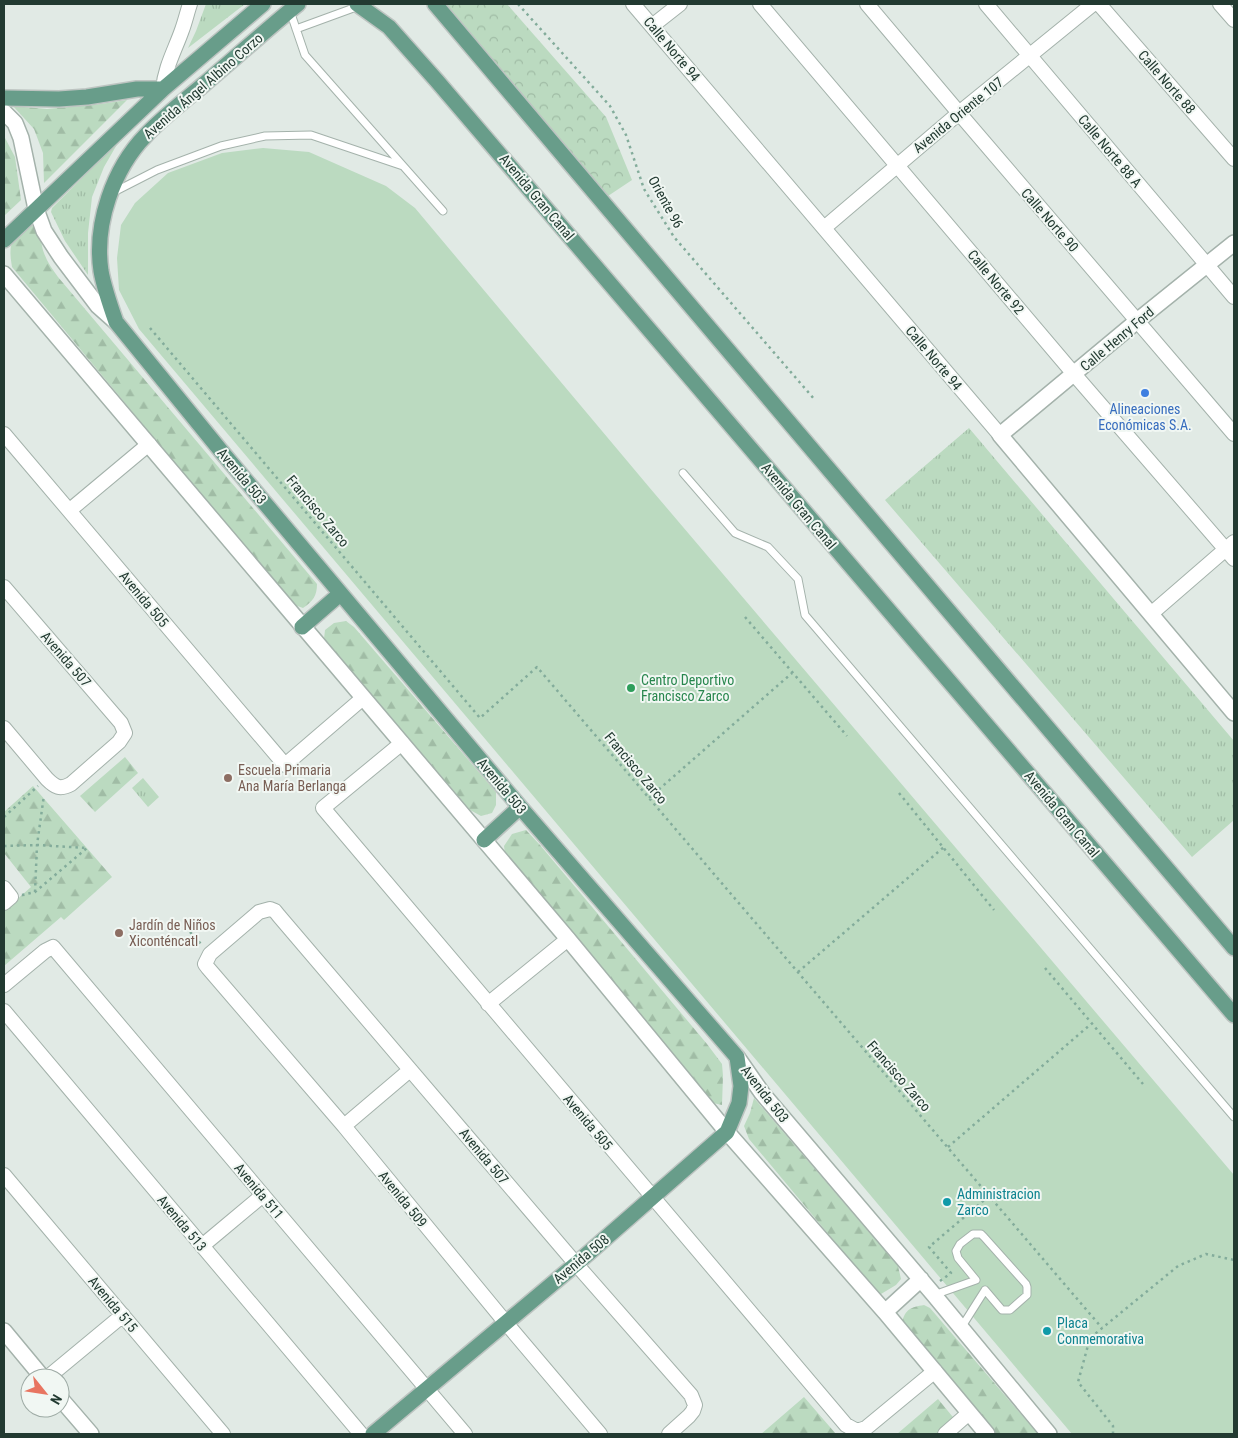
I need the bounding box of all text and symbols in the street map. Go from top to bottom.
street label: Calle Norte 94 [641,14,704,84]
street label: Avenida Ángel Albino Corzo [140,29,266,142]
street label: Calle Norte 88 [1135,47,1199,117]
street label: Avenida Oriente 107 [910,74,1006,156]
street label: Calle Norte 88 A [1075,111,1145,191]
street label: Avenida Gran Canal [496,151,578,243]
street label: Oriente 96 [645,173,687,231]
street label: Calle Norte 90 [1018,185,1082,255]
street label: Calle Norte 92 [965,247,1028,317]
street label: Calle Henry Ford [1077,304,1157,374]
street label: Calle Norte 94 [903,323,966,393]
marker: Alineaciones Económicas S.A. [1139,387,1151,399]
place label: Alineaciones Económicas S.A. [1098,401,1192,433]
street label: Avenida 503 [214,445,270,507]
street label: Avenida Gran Canal [758,460,840,552]
street label: Francisco Zarco [283,472,353,550]
street label: Avenida 505 [116,568,172,630]
street label: Avenida 507 [38,628,94,690]
place label: Centro Deportivo Francisco Zarco [641,672,734,704]
marker: Centro Deportivo Francisco Zarco [625,682,637,694]
street label: Francisco Zarco [601,729,671,807]
street label: Avenida 503 [474,755,530,817]
place label: Escuela Primaria Ana María Berlanga [238,762,346,794]
street label: Avenida Gran Canal [1021,768,1103,860]
marker: Escuela Primaria Ana María Berlanga [222,772,234,784]
place label: Jardín de Niños Xiconténcatl [129,917,216,949]
marker: Jardín de Niños Xiconténcatl [113,927,125,939]
street label: Francisco Zarco [864,1037,934,1115]
street label: Avenida 503 [738,1062,792,1126]
street label: Avenida 505 [560,1091,616,1153]
street label: Avenida 507 [456,1125,512,1187]
street label: Avenida 511 [231,1160,287,1222]
street label: Avenida 509 [375,1168,431,1230]
place label: Administracion Zarco [957,1186,1040,1218]
street label: Avenida 513 [154,1192,210,1254]
marker: Administracion Zarco [941,1196,953,1208]
street label: Avenida 508 [550,1231,612,1287]
street label: Avenida 515 [85,1273,141,1335]
place label: Placa Conmemorativa [1057,1315,1144,1347]
marker: Placa Conmemorativa [1041,1325,1053,1337]
north arrow [20,1368,70,1418]
text: N [47,1392,65,1407]

